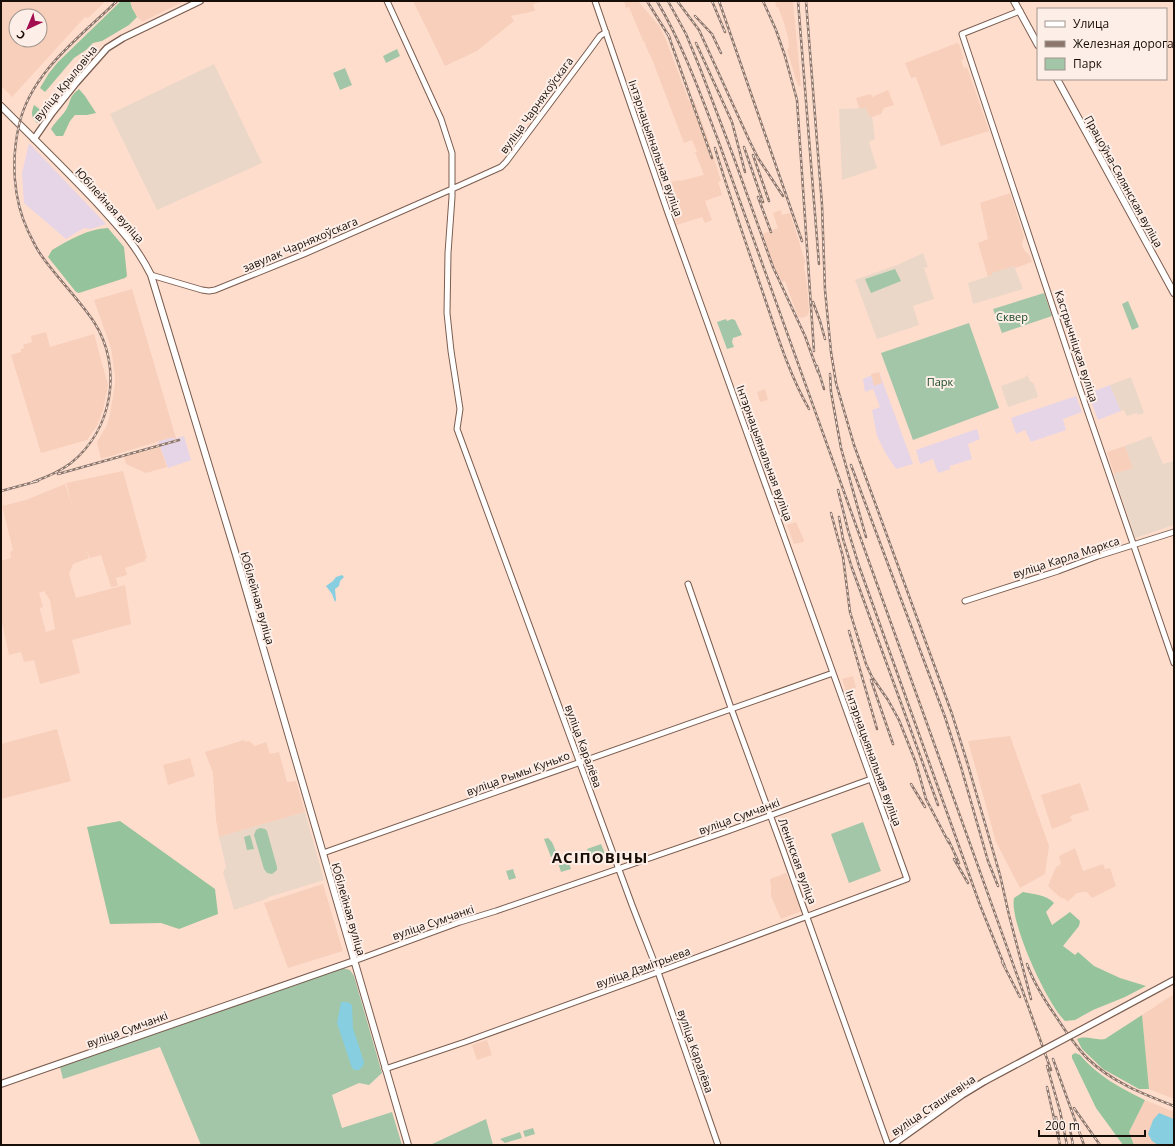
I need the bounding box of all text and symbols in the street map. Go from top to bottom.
north arrow [8,8,48,48]
legend [1037,8,1167,80]
text: Улица [1073,15,1109,32]
text: С [13,28,28,43]
text: Железная дорога [1073,35,1174,52]
street label: вуліца Крыловіча [30,42,100,124]
street label: вуліца Чарняхоўскага [496,54,576,156]
text: Парк [1073,55,1103,72]
street label: Інтэрнацыянальная вуліца [626,78,686,218]
street label: Працоўна-Сялянская вуліца [1081,112,1167,250]
street label: Юбілейная вуліца [72,164,148,246]
street label: завулак Чарняхоўскага [240,213,360,275]
street label: Кастрычніцкая вуліца [1052,288,1102,404]
park label: Сквер [996,309,1028,324]
park label: Парк [927,374,954,389]
street label: Інтэрнацыянальная вуліца [733,383,797,523]
street label: вуліца Карла Маркса [1011,533,1121,581]
street label: Юбілейная вуліца [238,550,278,646]
street label: Інтэрнацыянальная вуліца [842,688,906,828]
street label: вуліца Каралёва [562,702,606,790]
street label: вуліца Рымы Кунько [464,747,572,799]
street label: вуліца Сумчанкі [696,794,782,838]
street label: Ленінская вуліца [775,816,821,906]
district label: АСІПОВІЧЫ [552,847,648,867]
street label: Юбілейная вуліца [329,861,369,957]
street label: вуліца Сумчанкі [390,901,476,943]
street label: вуліца Дзмітрыева [594,943,692,991]
street label: вуліца Сумчанкі [84,1007,170,1051]
street label: вуліца Каралёва [675,1007,717,1095]
street label: вуліца Сташкевіча [888,1071,978,1139]
scale bar [1039,1112,1145,1138]
text: 200 m [1045,1117,1080,1134]

